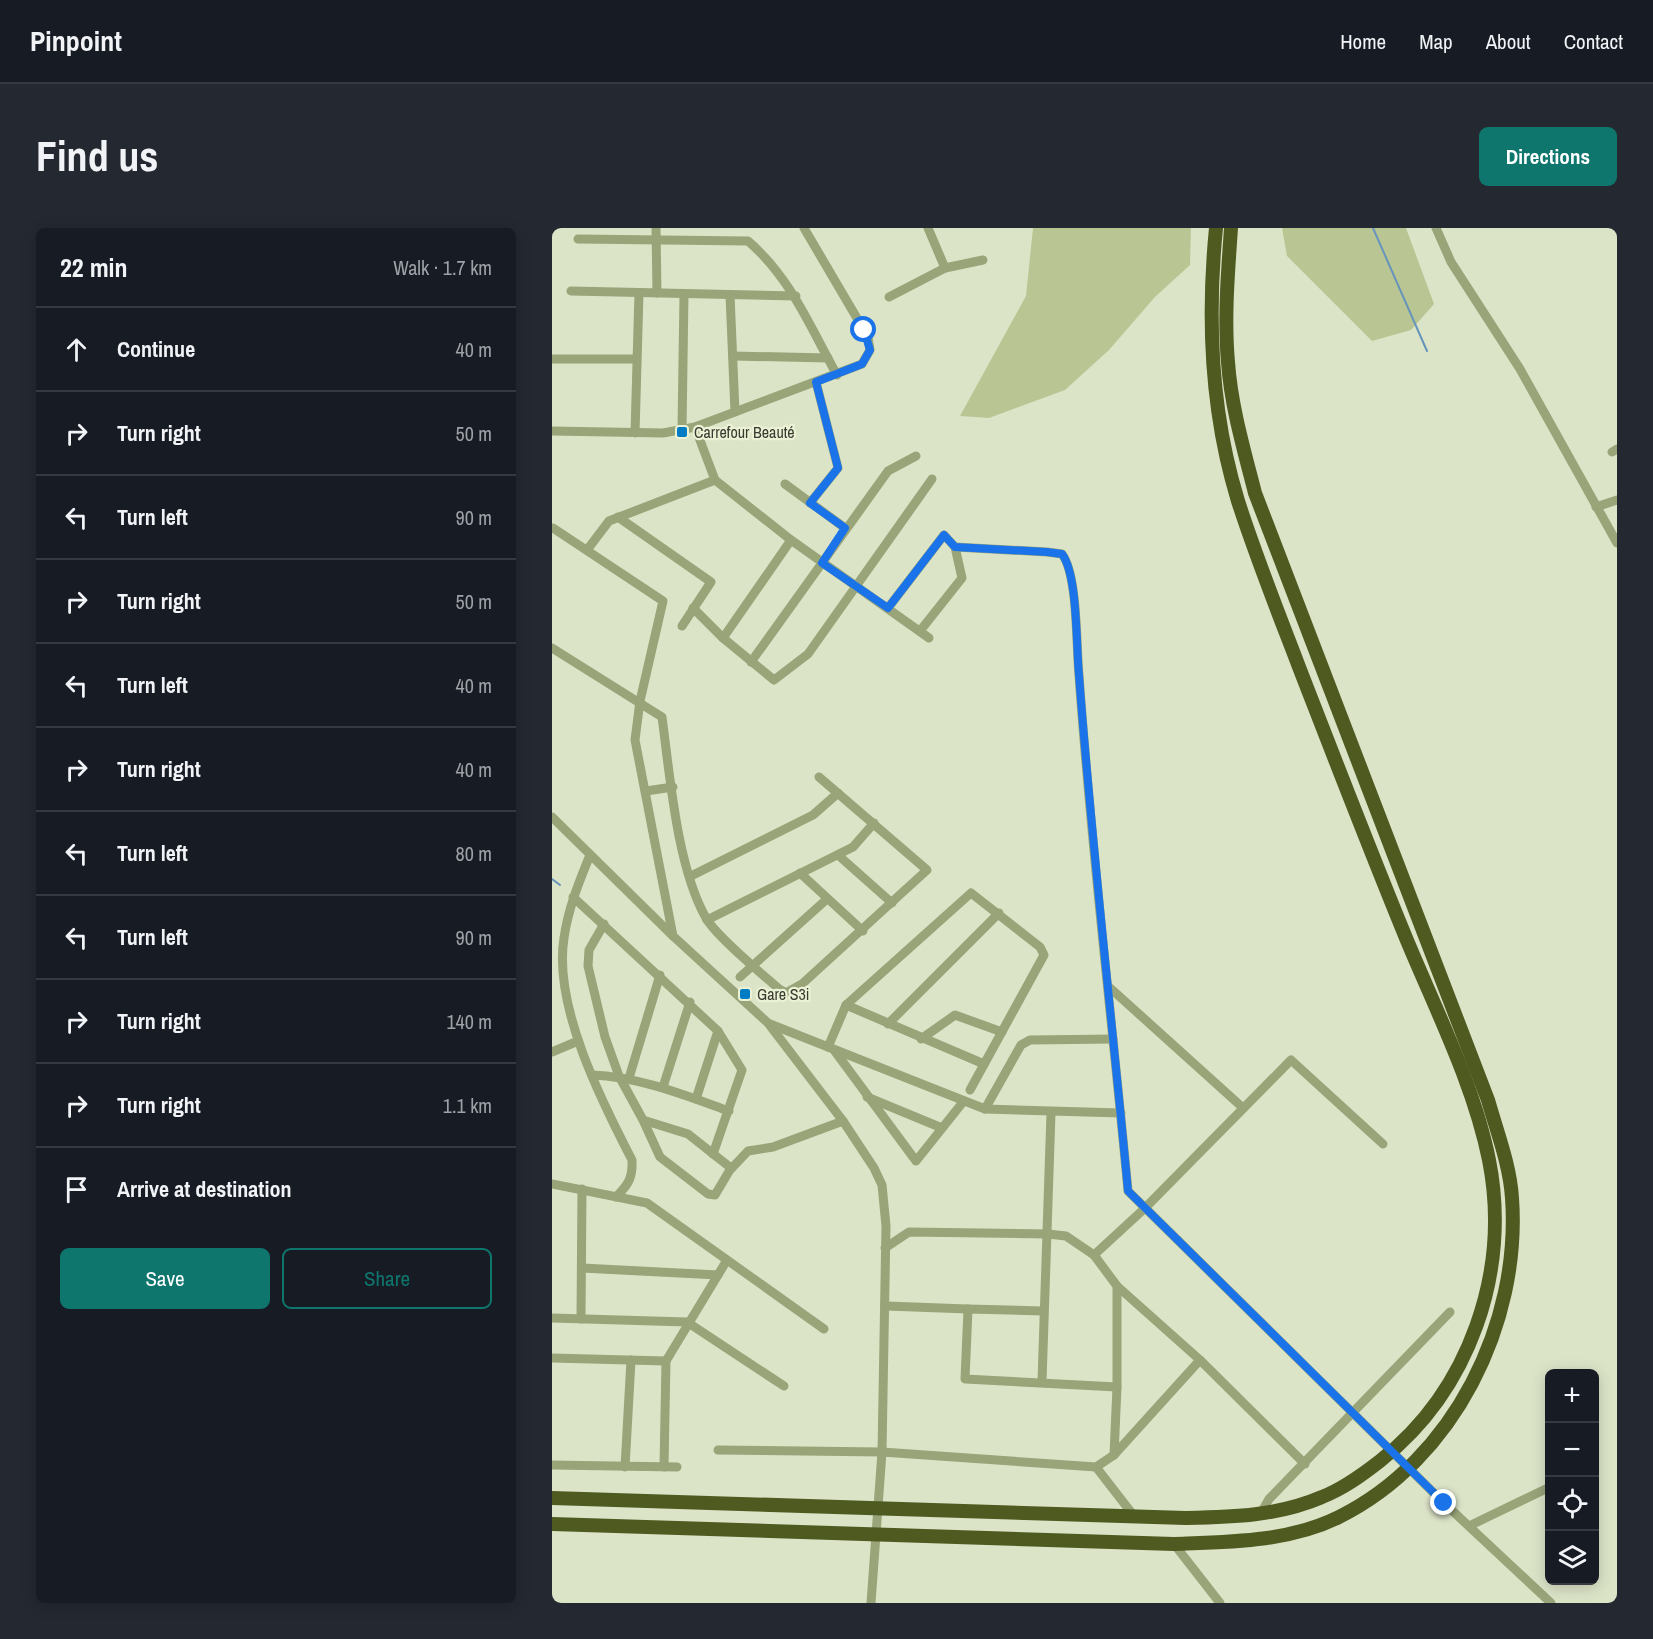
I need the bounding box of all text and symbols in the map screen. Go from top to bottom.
text: Pinpoint [30,22,122,60]
text: Home [1340,27,1386,56]
text: Map [1419,27,1453,56]
text: About [1486,27,1531,56]
text: Contact [1564,27,1623,56]
button: Directions [1479,127,1617,186]
text: Find us [36,128,158,184]
text: 22 min [60,250,128,285]
text: Walk · 1.7 km [393,254,492,281]
route start [850,316,876,342]
icon: ahead [60,333,93,366]
text: Continue [117,334,195,364]
text: 40 m [456,336,492,363]
icon: right [60,417,93,450]
text: Turn right [117,418,201,448]
text: 50 m [456,420,492,447]
place label: Carrefour Beauté [694,421,795,443]
marker: Carrefour Beauté [675,425,689,439]
icon: left [60,501,93,534]
text: Turn left [117,502,188,532]
text: 90 m [456,504,492,531]
icon: right [60,585,93,618]
text: Turn right [117,586,201,616]
text: 50 m [456,588,492,615]
icon: left [60,669,93,702]
text: Turn left [117,670,188,700]
text: 40 m [456,672,492,699]
icon: right [60,753,93,786]
text: Turn right [117,754,201,784]
text: 40 m [456,756,492,783]
icon: left [60,837,93,870]
text: Turn left [117,838,188,868]
text: 80 m [456,840,492,867]
icon: left [60,921,93,954]
text: Turn left [117,922,188,952]
text: 90 m [456,924,492,951]
place label: Gare S3i [757,983,810,1005]
marker: Gare S3i [738,987,752,1001]
icon: right [60,1005,93,1038]
text: Turn right [117,1006,201,1036]
text: 140 m [446,1008,492,1035]
icon: right [60,1089,93,1122]
text: Turn right [117,1090,201,1120]
text: 1.1 km [443,1092,492,1119]
icon: arrive [60,1173,93,1206]
text: Arrive at destination [117,1174,291,1204]
button: Save [60,1248,270,1309]
button: Share [282,1248,492,1309]
map controls [1545,1369,1599,1585]
button: + [1545,1369,1599,1423]
button: − [1545,1423,1599,1477]
button: locate [1545,1477,1599,1531]
route end [1430,1489,1456,1515]
button: layers [1545,1531,1599,1585]

